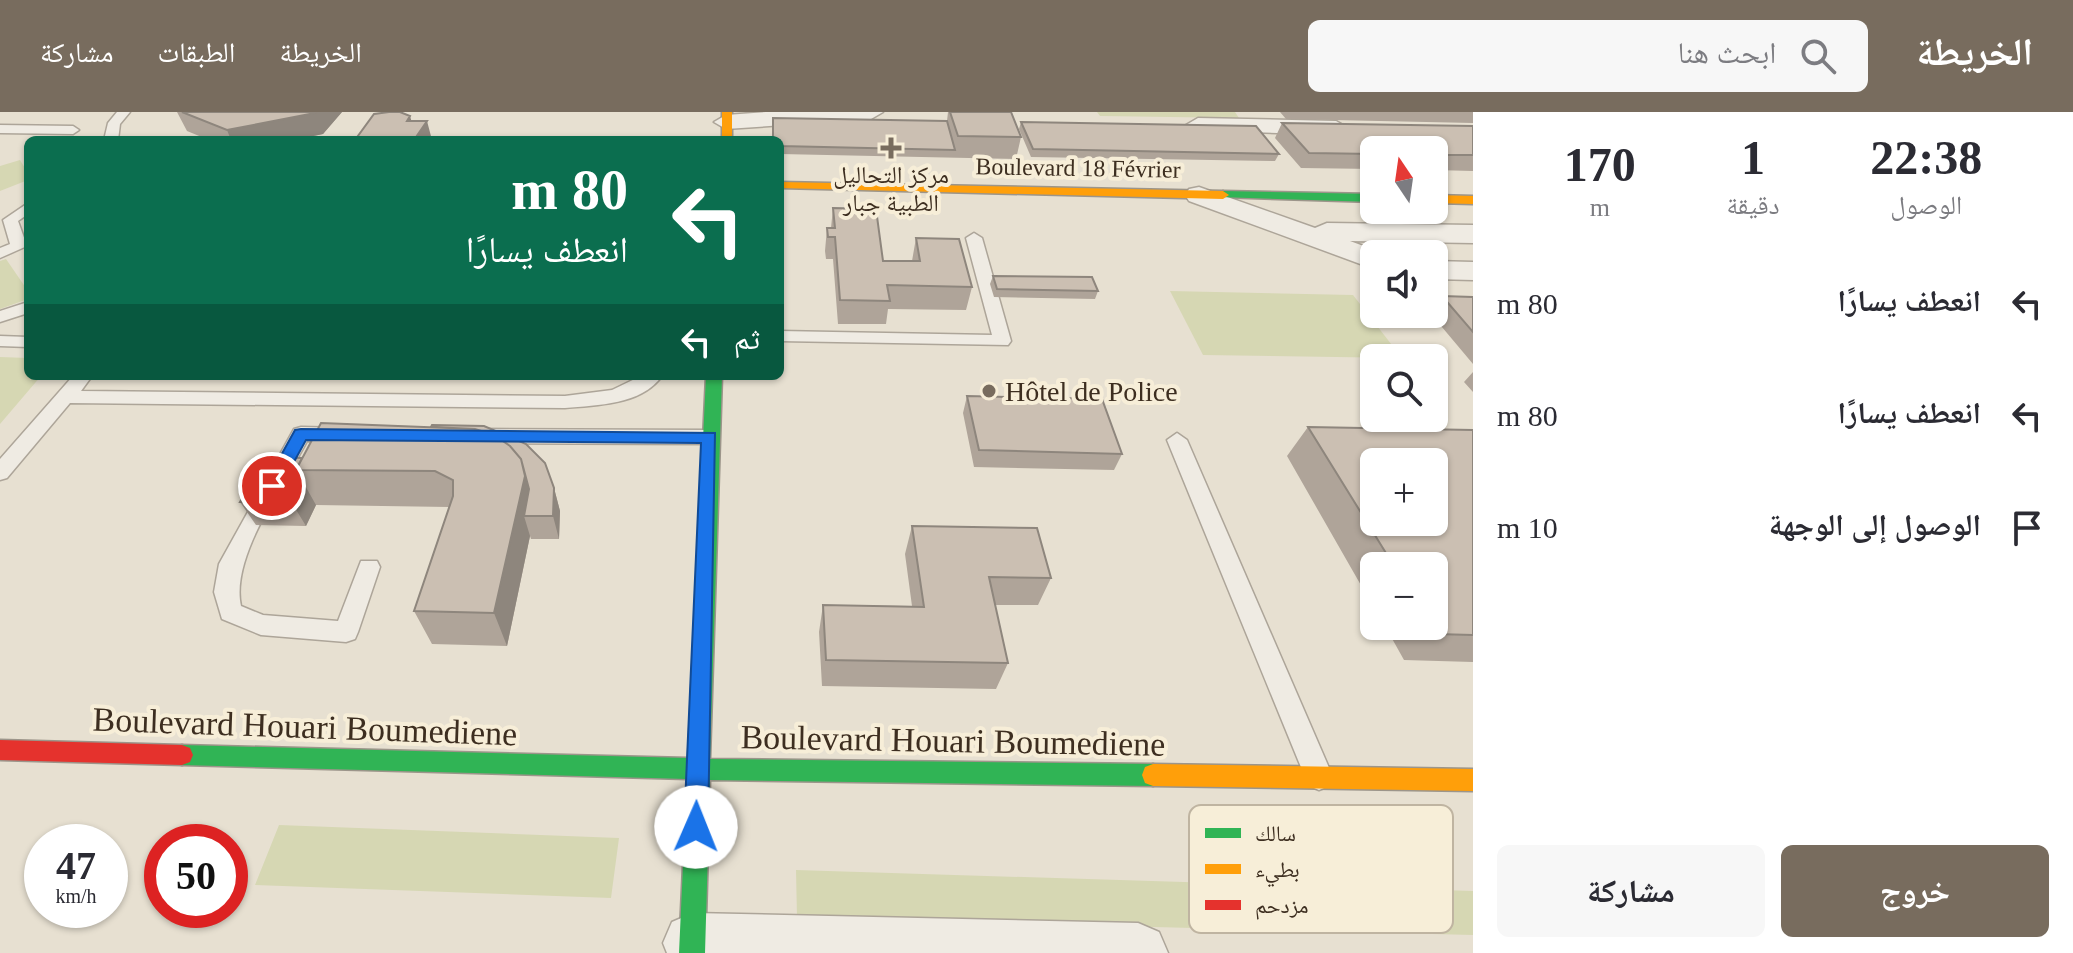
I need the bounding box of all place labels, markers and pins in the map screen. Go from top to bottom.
marker: مركز التحاليل الطبية جبار [882,139,900,157]
place label: مركز التحاليل الطبية جبار [833,162,949,217]
place label: Hôtel de Police [1005,376,1178,407]
marker: Hôtel de Police [980,382,998,400]
pin [238,452,306,520]

